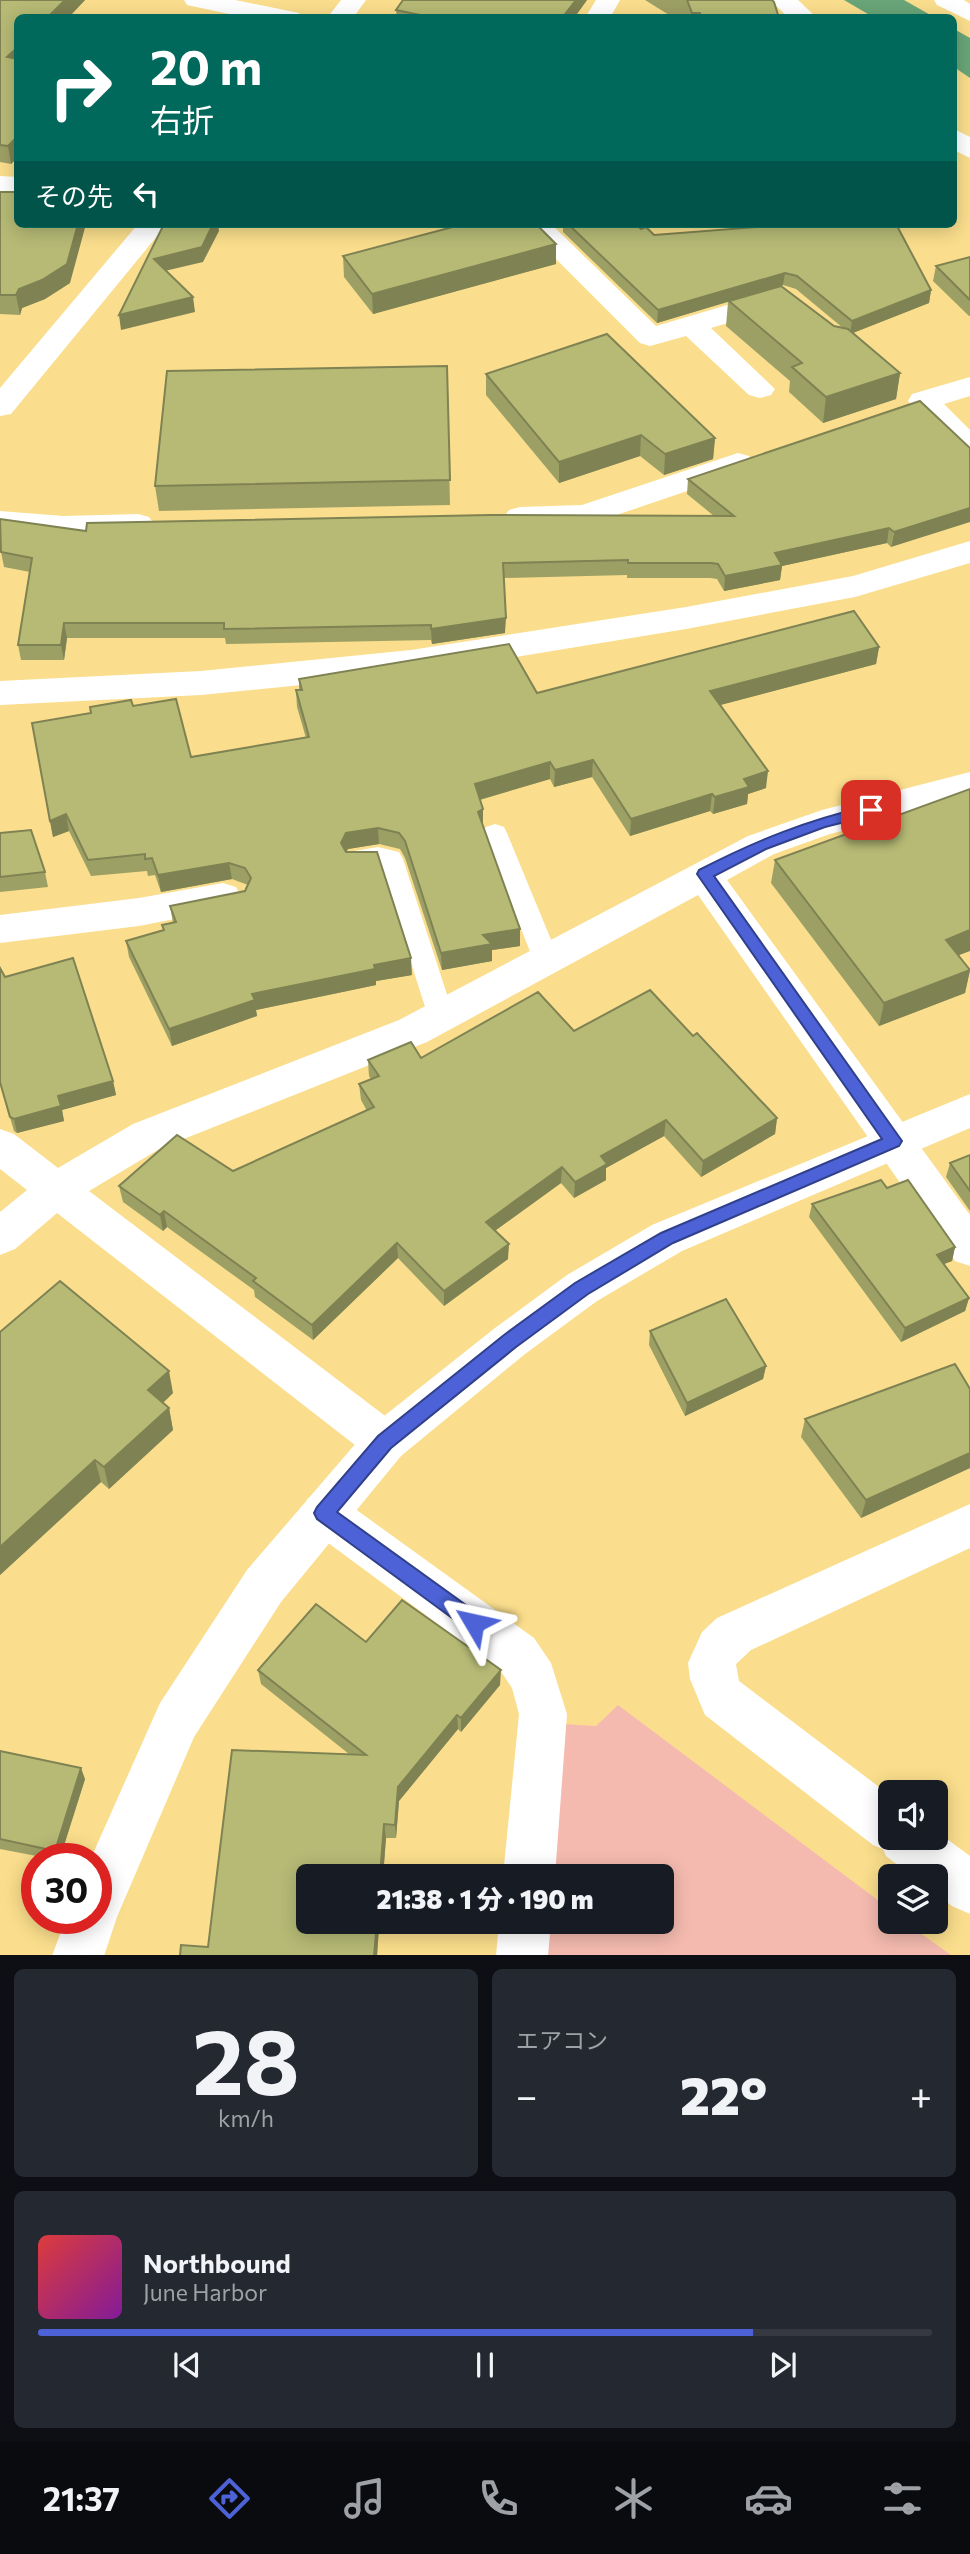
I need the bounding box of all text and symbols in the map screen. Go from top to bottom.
text: 20 m [150,35,262,95]
icon: right [35,42,126,133]
text: 右折 [150,99,214,139]
icon: left [127,175,165,213]
text: その先 [35,180,113,211]
pin [841,780,901,840]
icon: arrive [852,791,890,829]
position arrow [437,1586,511,1660]
map controls [878,1780,948,1934]
button: sound [878,1780,948,1850]
speed limit sign: 30 [21,1843,112,1934]
button: layers [878,1864,948,1934]
text: 21:38 · 1 分 · 190 m [377,1883,593,1914]
text: 28 [192,2002,300,2114]
text: エアコン [516,2026,608,2054]
text: 22° [680,2062,767,2126]
text: − [516,2071,538,2118]
text: + [910,2071,932,2118]
text: km/h [218,2104,274,2132]
text: Northbound [143,2247,291,2278]
text: June Harbor [143,2278,267,2306]
icon: previous [168,2346,206,2384]
icon: pause [466,2346,504,2384]
icon: next [764,2346,802,2384]
icon: directions [205,2474,254,2523]
icon: music [340,2474,389,2523]
icon: phone [474,2474,523,2523]
icon: climate [609,2474,658,2523]
icon: car [744,2474,793,2523]
icon: filters [878,2474,927,2523]
text: 21:37 [43,2478,120,2518]

